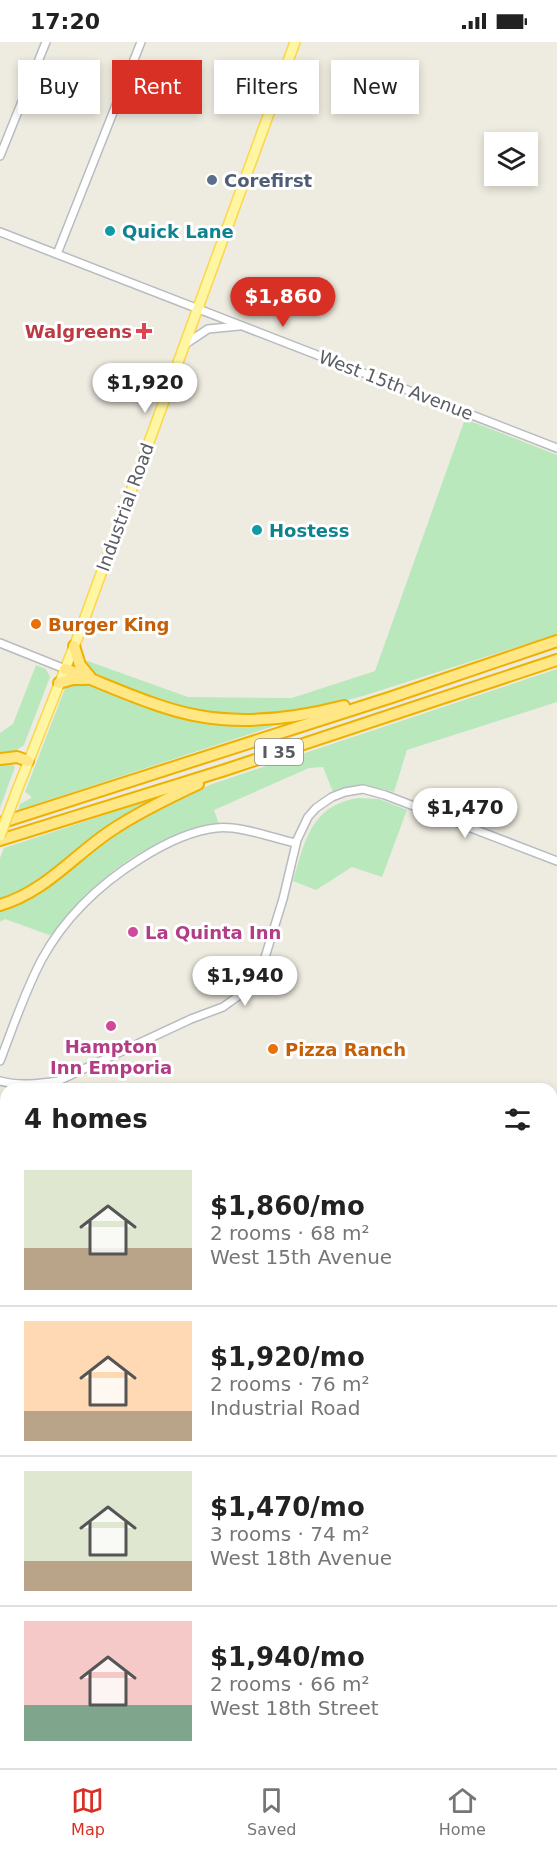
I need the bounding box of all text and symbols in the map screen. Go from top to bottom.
text: 17:20 [30,9,100,34]
chip: Buy [18,60,100,114]
chip: Rent [112,60,202,114]
chip: Filters [214,60,319,114]
chip: New [331,60,419,114]
map controls [484,132,538,186]
button: layers [484,132,538,186]
place label: Corefirst [224,170,313,191]
marker: Corefirst [205,173,219,187]
place label: Quick Lane [122,221,234,242]
marker: Quick Lane [103,224,117,238]
pin: $1,860 [234,277,332,328]
text: $1,860 [244,284,322,308]
place label: Walgreens [25,321,132,342]
marker: Walgreens [137,324,151,338]
street label: West 15th Avenue [316,346,476,424]
pin: $1,920 [96,363,194,414]
text: $1,920 [106,370,184,394]
street label: Industrial Road [92,440,158,574]
place label: Hostess [269,520,349,541]
marker: Hostess [250,523,264,537]
place label: Burger King [48,614,169,635]
marker: Burger King [29,617,43,631]
road number: I 35 [255,739,303,765]
pin: $1,470 [416,788,514,839]
text: $1,470 [426,795,504,819]
place label: La Quinta Inn [145,922,281,943]
marker: La Quinta Inn [126,925,140,939]
pin: $1,940 [196,956,294,1007]
text: $1,940 [206,963,284,987]
marker: Hampton Inn Emporia [104,1019,118,1033]
place label: Hampton Inn Emporia [50,1036,172,1078]
place label: Pizza Ranch [285,1039,406,1060]
marker: Pizza Ranch [266,1042,280,1056]
icon: filters [501,1103,534,1136]
text: 4 homes [24,1104,148,1134]
text: $1,860/mo [210,1191,365,1221]
icon: home [72,1194,144,1266]
text: 2 rooms · 68 m² [210,1221,370,1245]
text: West 15th Avenue [210,1245,392,1269]
text: $1,920/mo [210,1342,365,1372]
icon: home [72,1345,144,1417]
text: 2 rooms · 76 m² [210,1372,370,1396]
text: Industrial Road [210,1396,360,1420]
text: $1,470/mo [210,1492,365,1522]
icon: home [72,1495,144,1567]
text: 3 rooms · 74 m² [210,1522,370,1546]
text: West 18th Avenue [210,1546,392,1570]
text: $1,940/mo [210,1642,365,1672]
icon: home [72,1645,144,1717]
text: 2 rooms · 66 m² [210,1672,370,1696]
text: West 18th Street [210,1696,379,1720]
tab: Map [71,1784,105,1839]
tab: Saved [247,1784,296,1839]
tab: Home [439,1784,486,1839]

